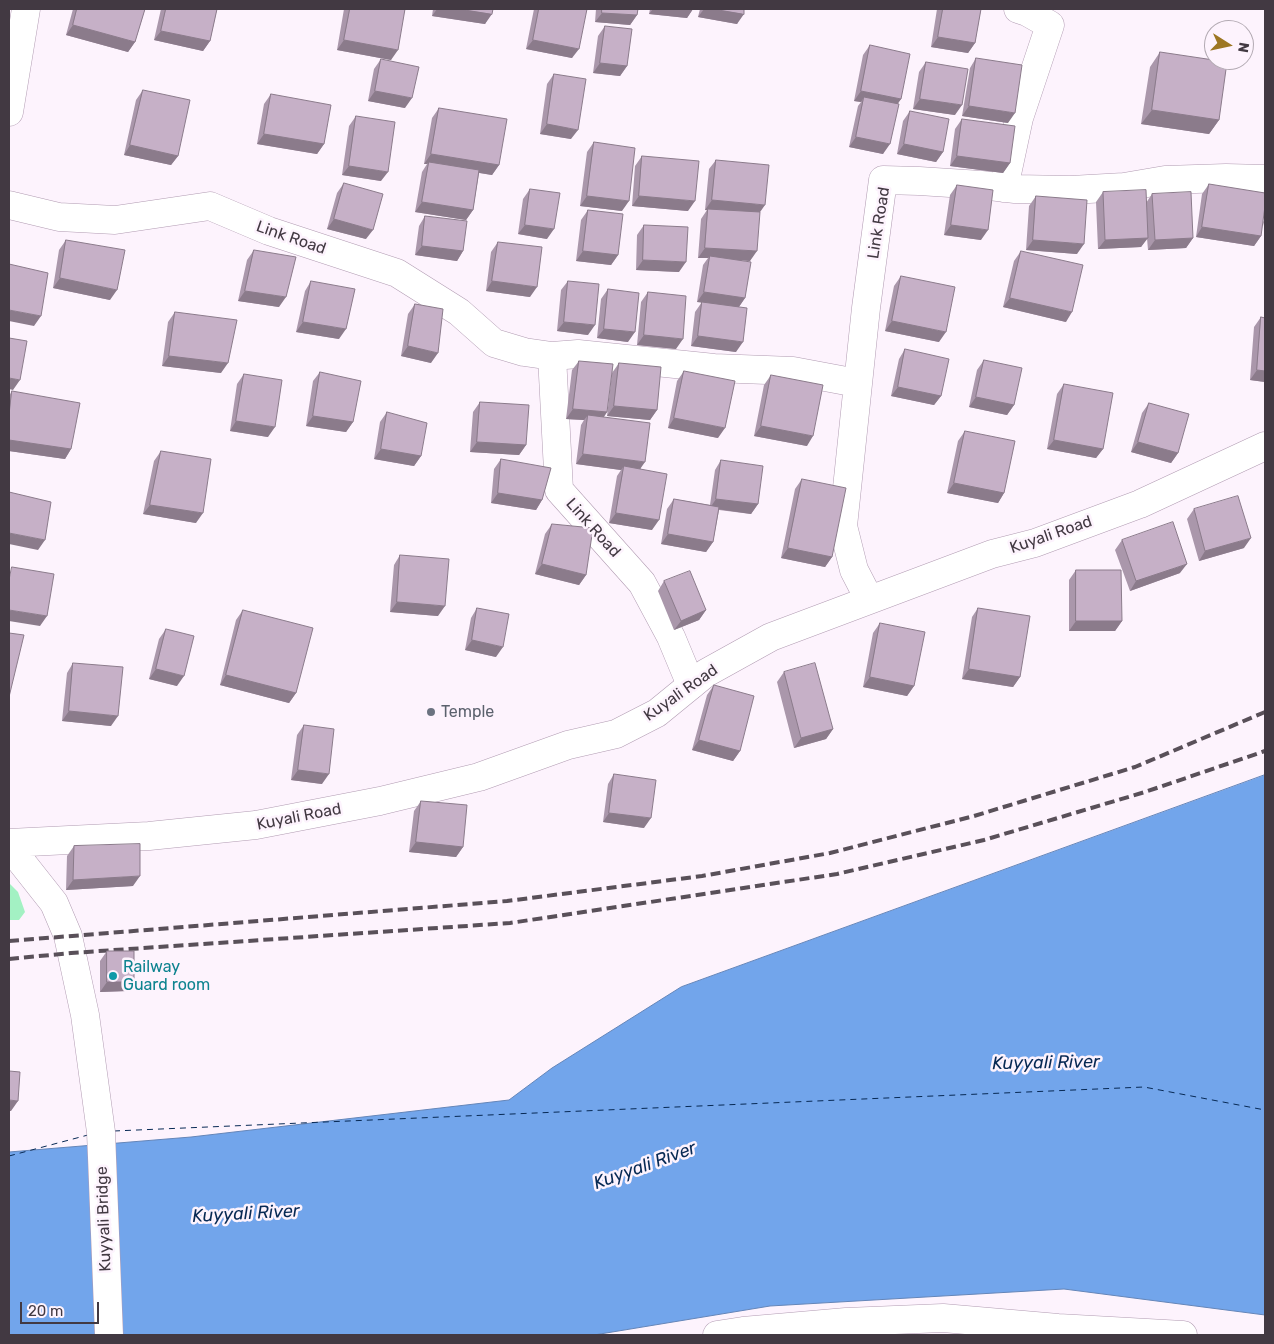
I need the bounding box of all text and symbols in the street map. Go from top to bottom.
north arrow [1204,20,1254,70]
text: N [1234,41,1253,54]
street label: Link Road [864,186,894,260]
street label: Link Road [254,217,328,259]
street label: Link Road [562,495,624,561]
street label: Kuyali Road [1007,512,1095,558]
street label: Kuyali Road [640,661,722,725]
place label: Temple [441,702,494,722]
marker: Temple [425,706,437,718]
street label: Kuyali Road [255,799,343,835]
place label: Railway Guard room [123,957,210,995]
marker: Railway Guard room [107,970,119,982]
water label: Kuyyali River [992,1051,1100,1075]
water label: Kuyyali River [591,1137,699,1195]
street label: Kuyyali Bridge [93,1166,115,1272]
water label: Kuyyali River [192,1200,300,1228]
scale bar [22,1292,101,1324]
text: 20 m [28,1302,63,1320]

